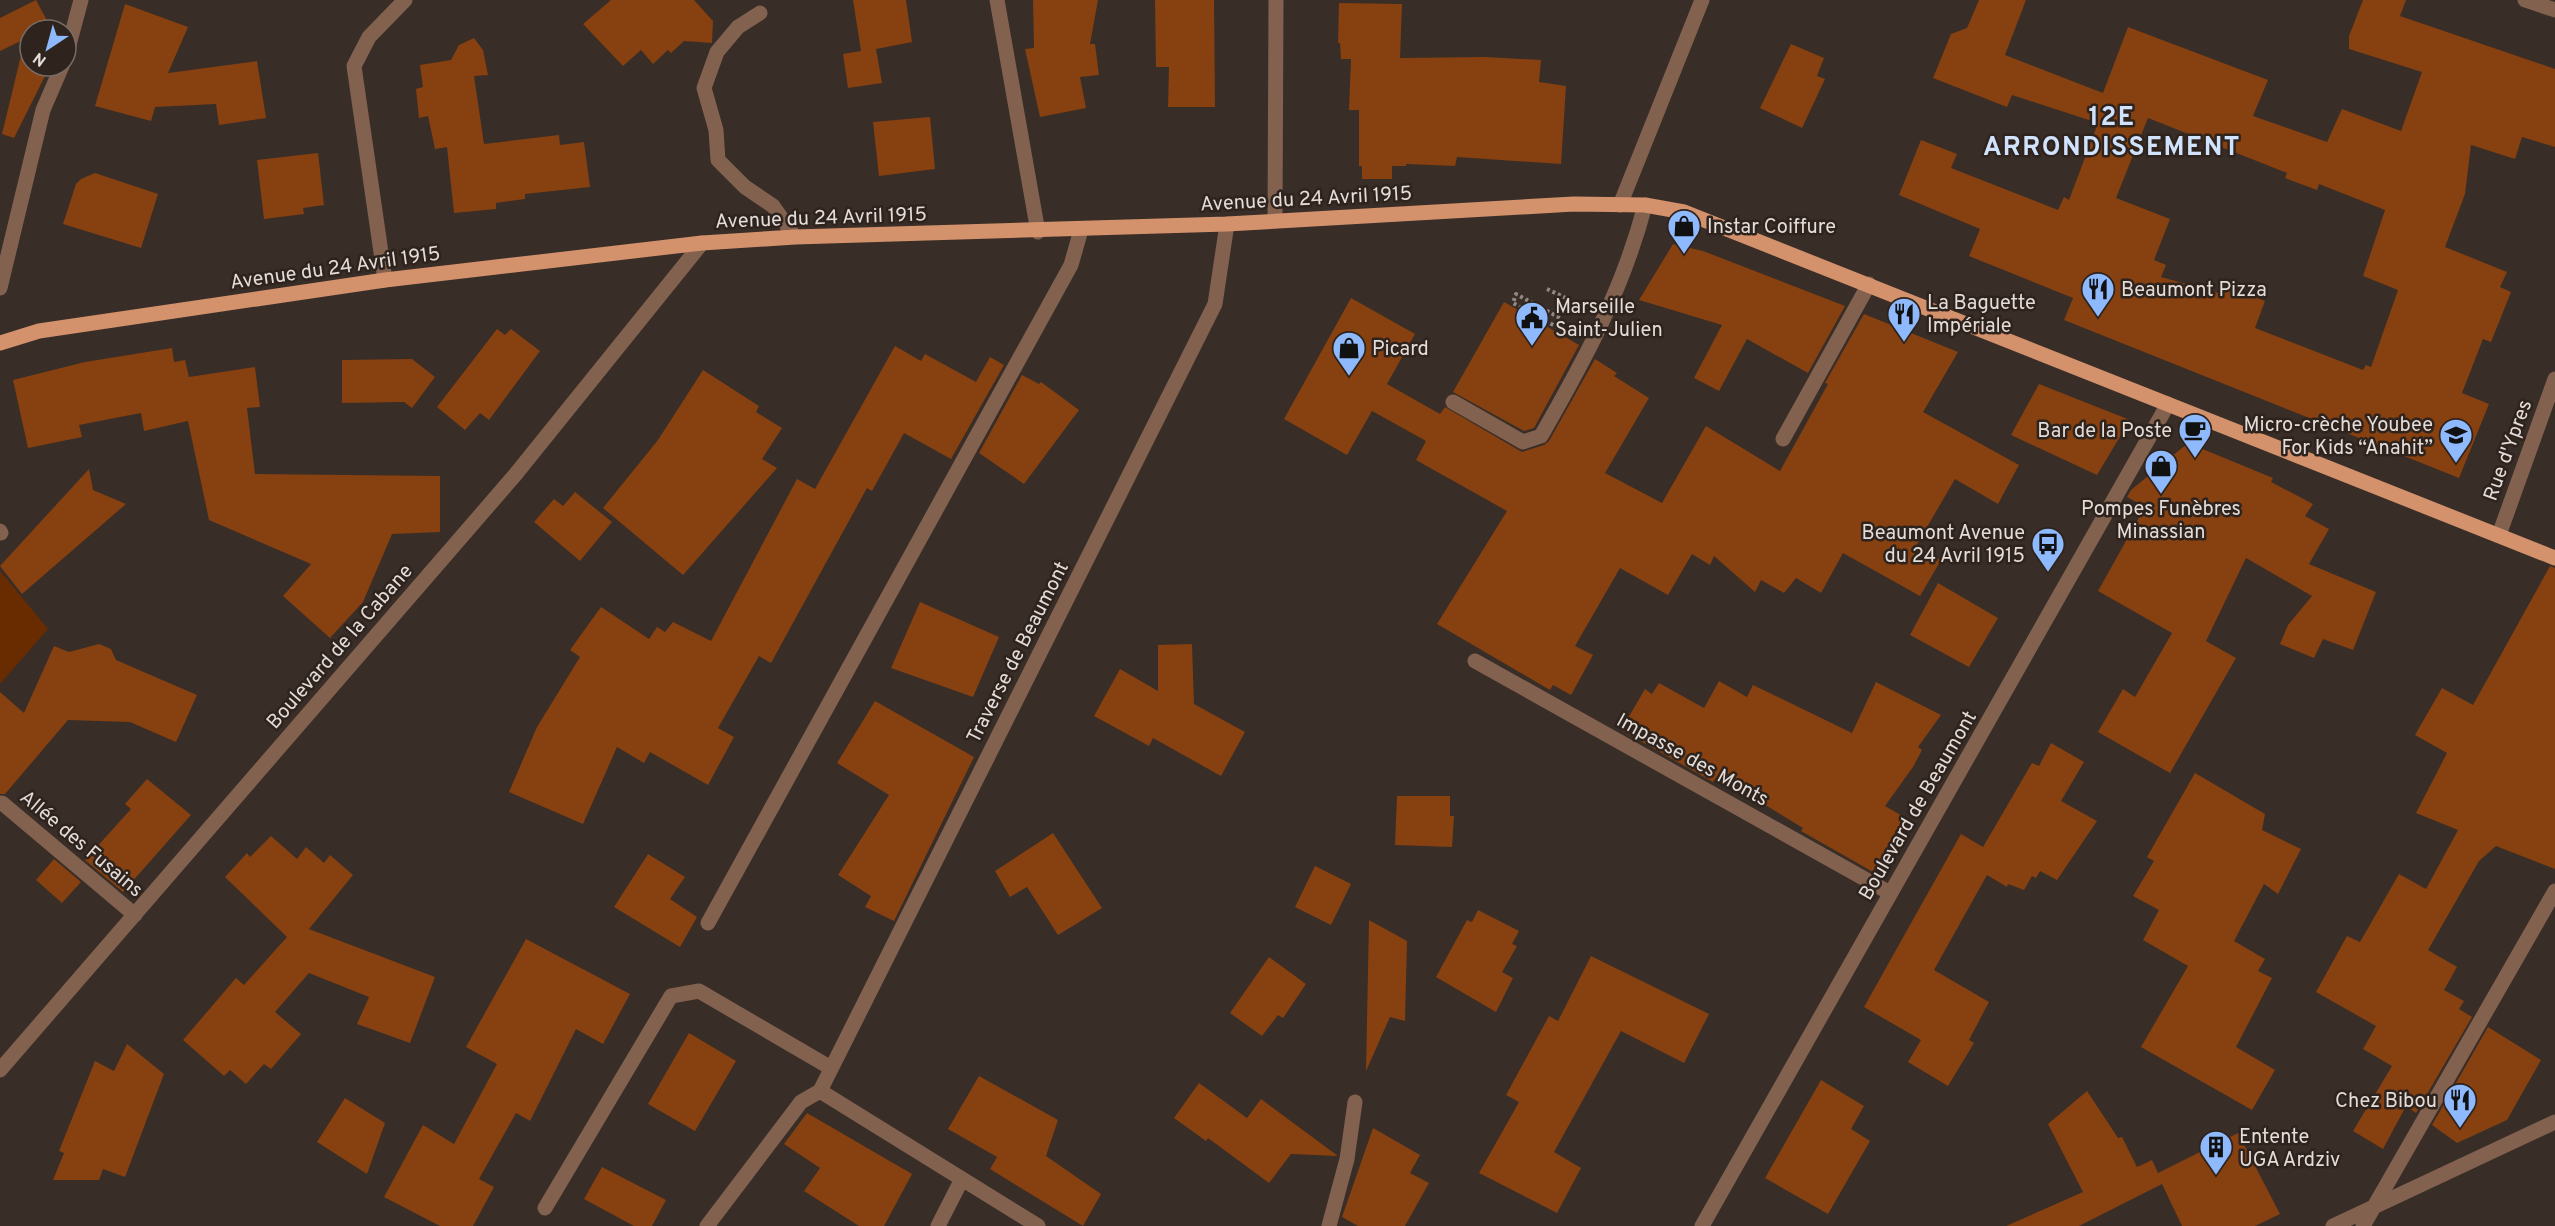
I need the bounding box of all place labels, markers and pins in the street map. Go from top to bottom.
shop icon: Instar Coiffure [1666,208,1702,255]
place label: Instar Coiffure [1707,215,1836,241]
restaurant icon: Beaumont Pizza [2080,271,2116,318]
place label: Beaumont Pizza [2121,278,2267,304]
place label: La Baguette Impériale [1927,291,2036,340]
place label: Marseille Saint-Julien [1555,295,1663,344]
restaurant icon: La Baguette Impériale [1886,296,1922,343]
public building icon: Marseille Saint-Julien [1514,300,1550,347]
shop icon: Picard [1331,330,1367,377]
place label: Picard [1372,337,1429,363]
cafe icon: Bar de la Poste [2177,412,2213,459]
place label: Micro-crèche Youbee For Kids “Anahit” [2244,413,2433,462]
school or university icon: Micro-crèche Youbee For Kids “Anahit” [2438,417,2474,464]
place label: Bar de la Poste [2037,419,2172,445]
shop icon: Pompes Funèbres Minassian [2143,448,2179,495]
place label: Pompes Funèbres Minassian [2081,497,2241,546]
place label: Beaumont Avenue du 24 Avril 1915 [1862,521,2025,570]
bus stop icon: Beaumont Avenue du 24 Avril 1915 [2030,526,2066,573]
restaurant icon: Chez Bibou [2442,1082,2478,1129]
place label: Chez Bibou [2335,1089,2437,1115]
place label: Entente UGA Ardziv [2239,1125,2340,1174]
building icon: Entente UGA Ardziv [2198,1129,2234,1176]

